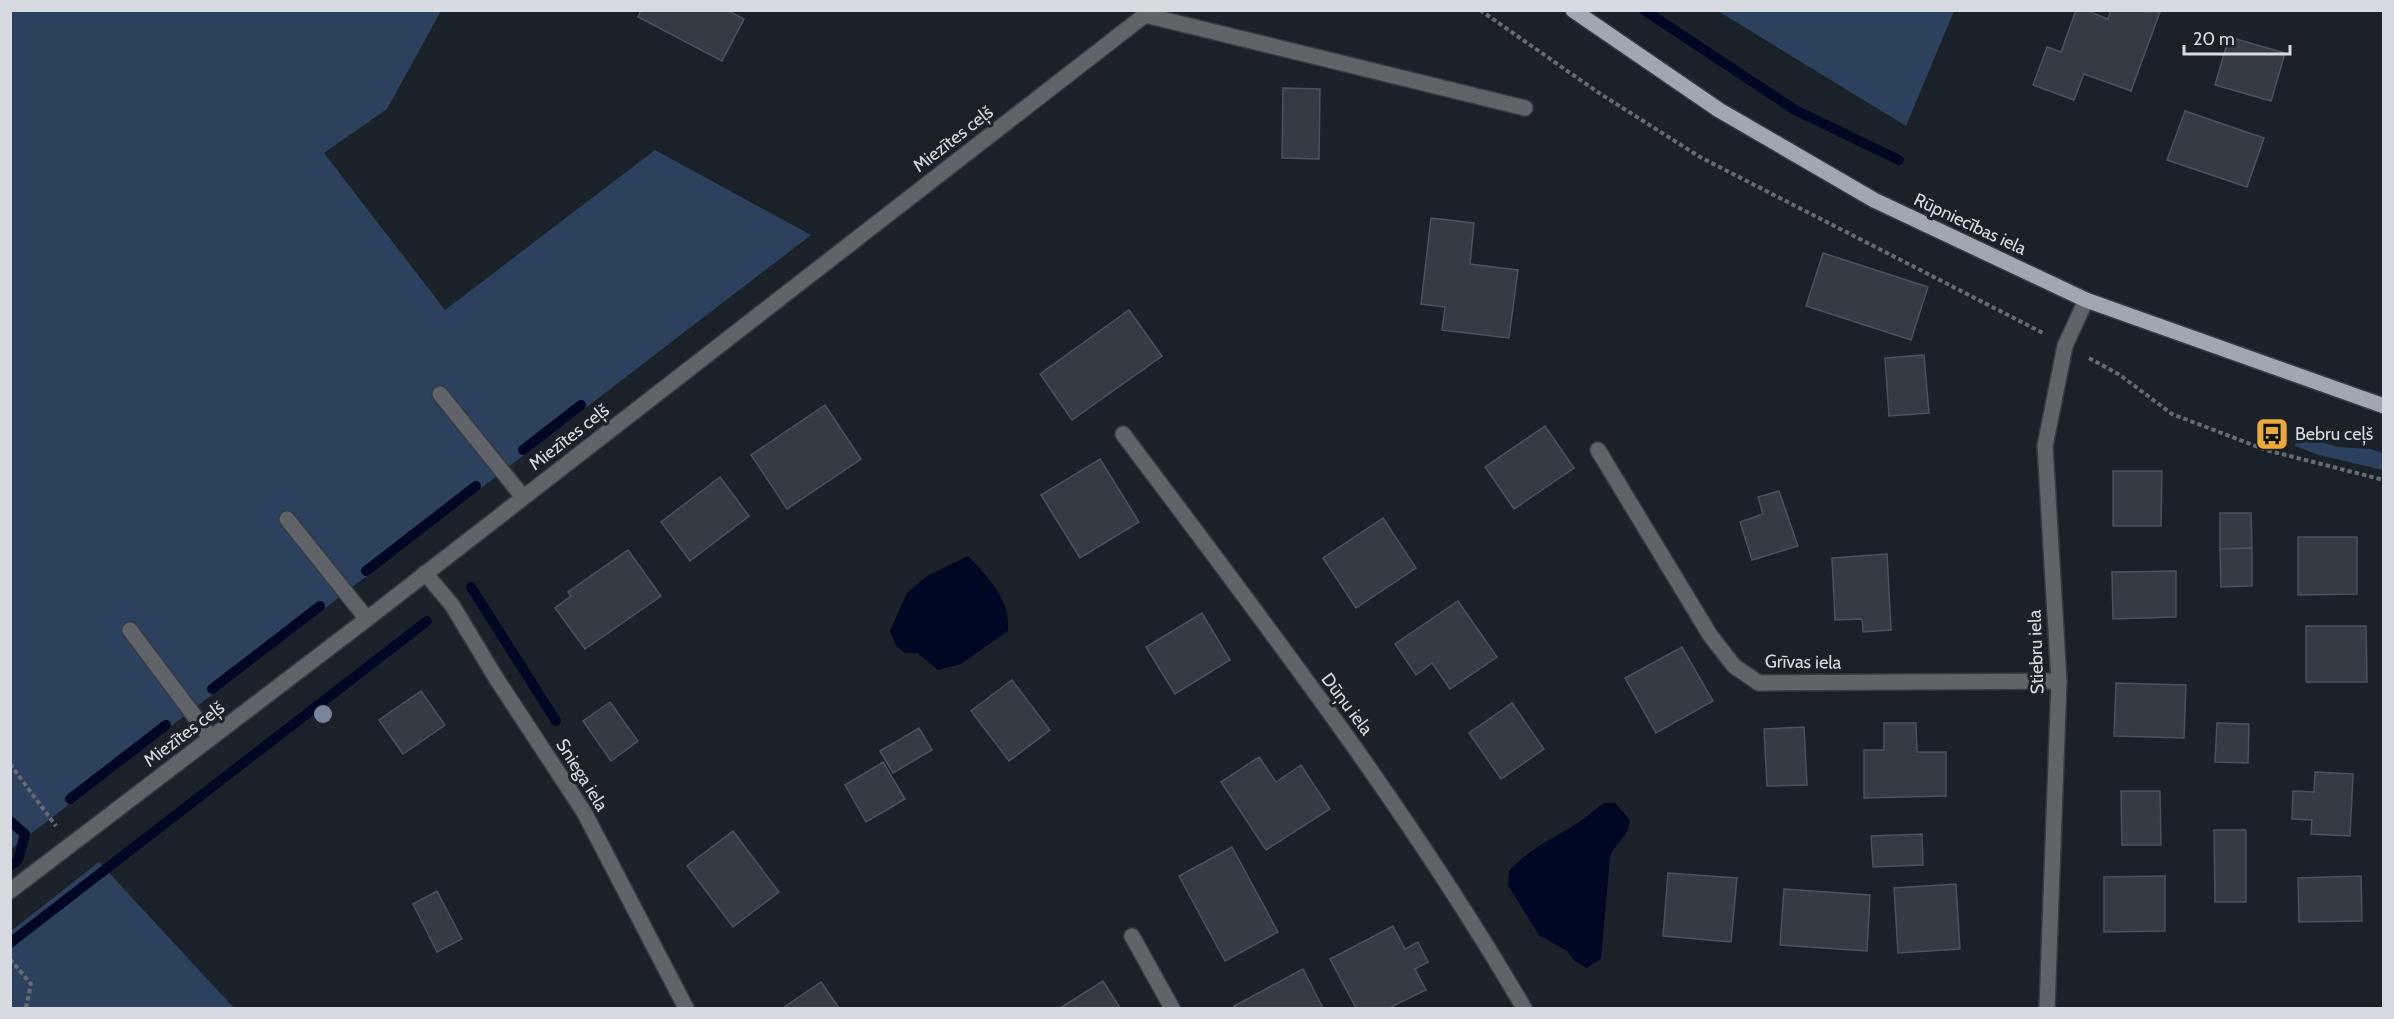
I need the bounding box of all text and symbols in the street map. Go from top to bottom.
scale bar [2184,18,2290,56]
text: 20 m [2193,28,2235,50]
street label: Miezītes ceļš [909,101,998,178]
street label: Rūpniecības iela [1910,188,2030,260]
street label: Miezītes ceļš [525,399,614,476]
bus stop icon: Bebru ceļš [2254,416,2290,452]
place label: Bebru ceļš [2295,423,2373,446]
street label: Stiebru iela [2024,609,2048,695]
street label: Grīvas iela [1765,650,1842,674]
street label: Dūņu iela [1316,669,1378,740]
street label: Miezītes ceļš [139,696,229,772]
street label: Sniega iela [551,735,613,816]

